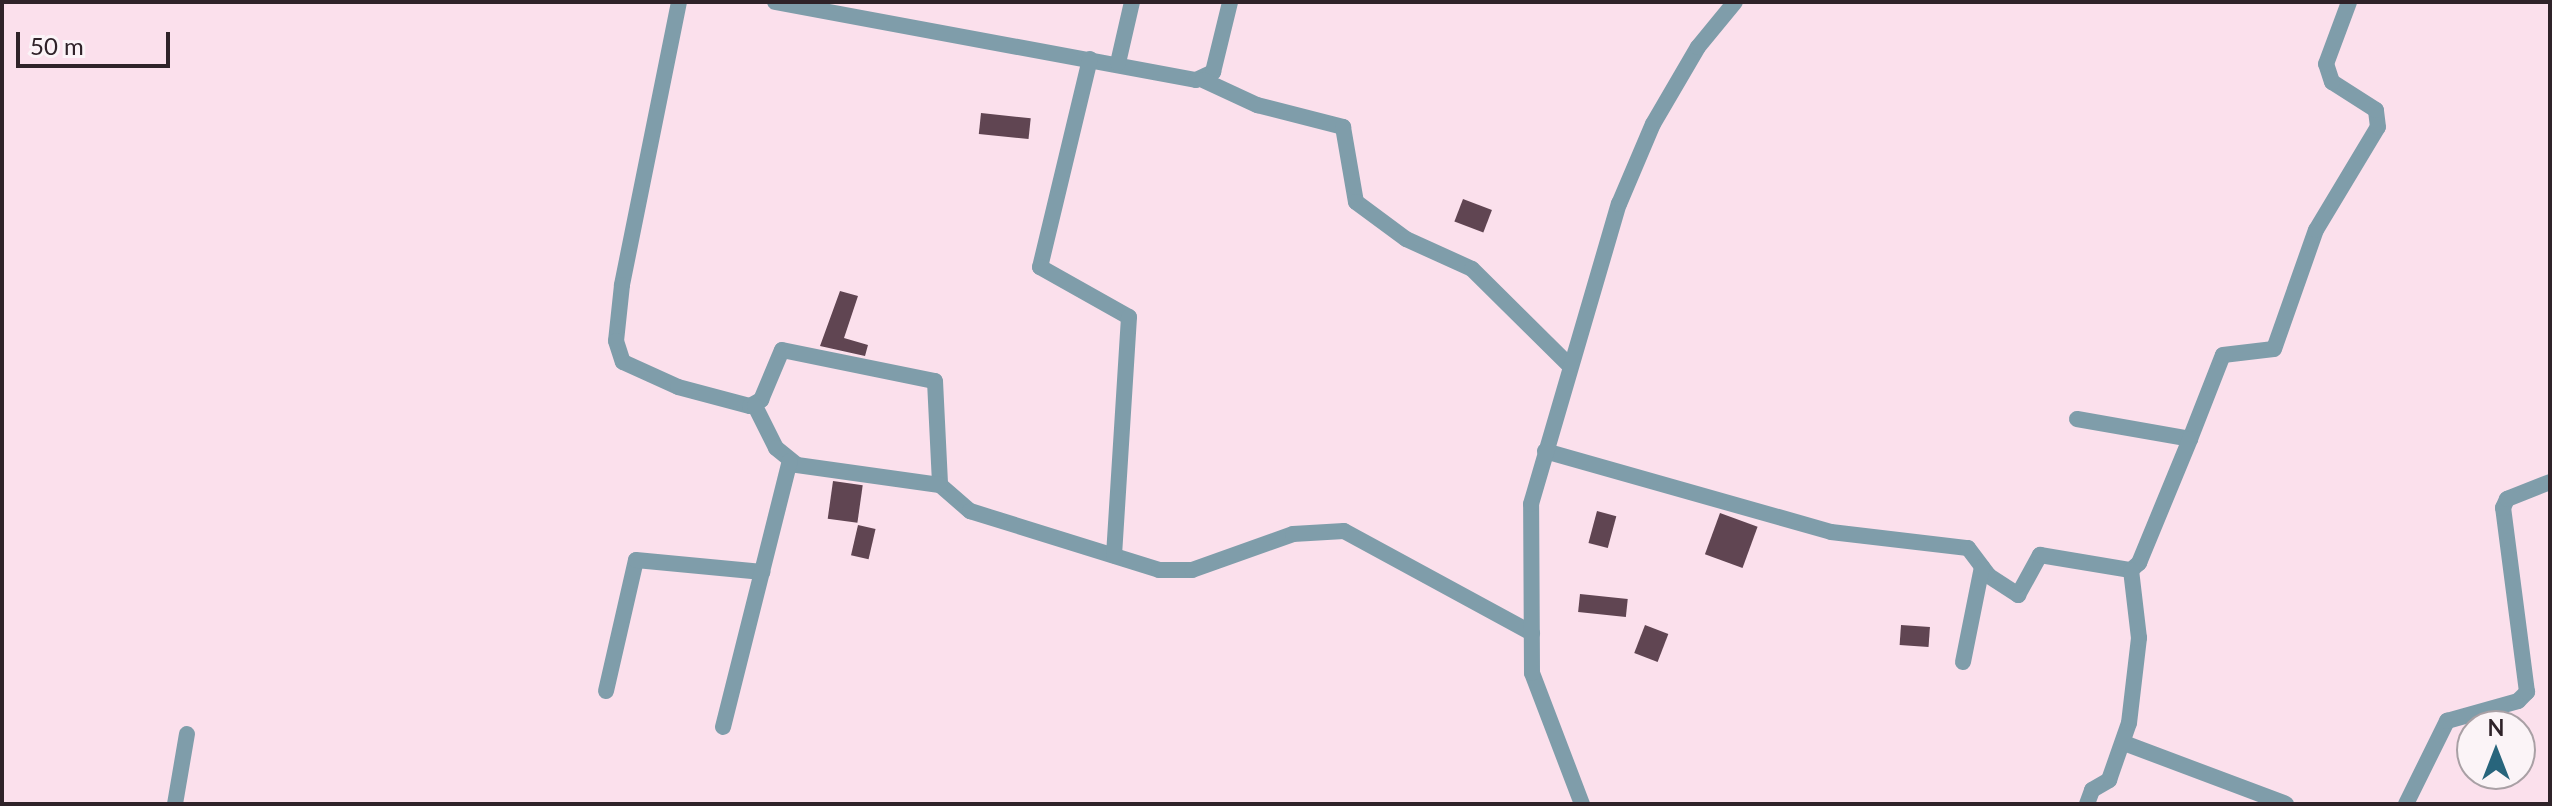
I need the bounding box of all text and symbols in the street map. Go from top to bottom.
scale bar [20,16,174,66]
text: 50 m [30,31,84,60]
north arrow [2456,710,2536,790]
text: N [2488,714,2504,741]

